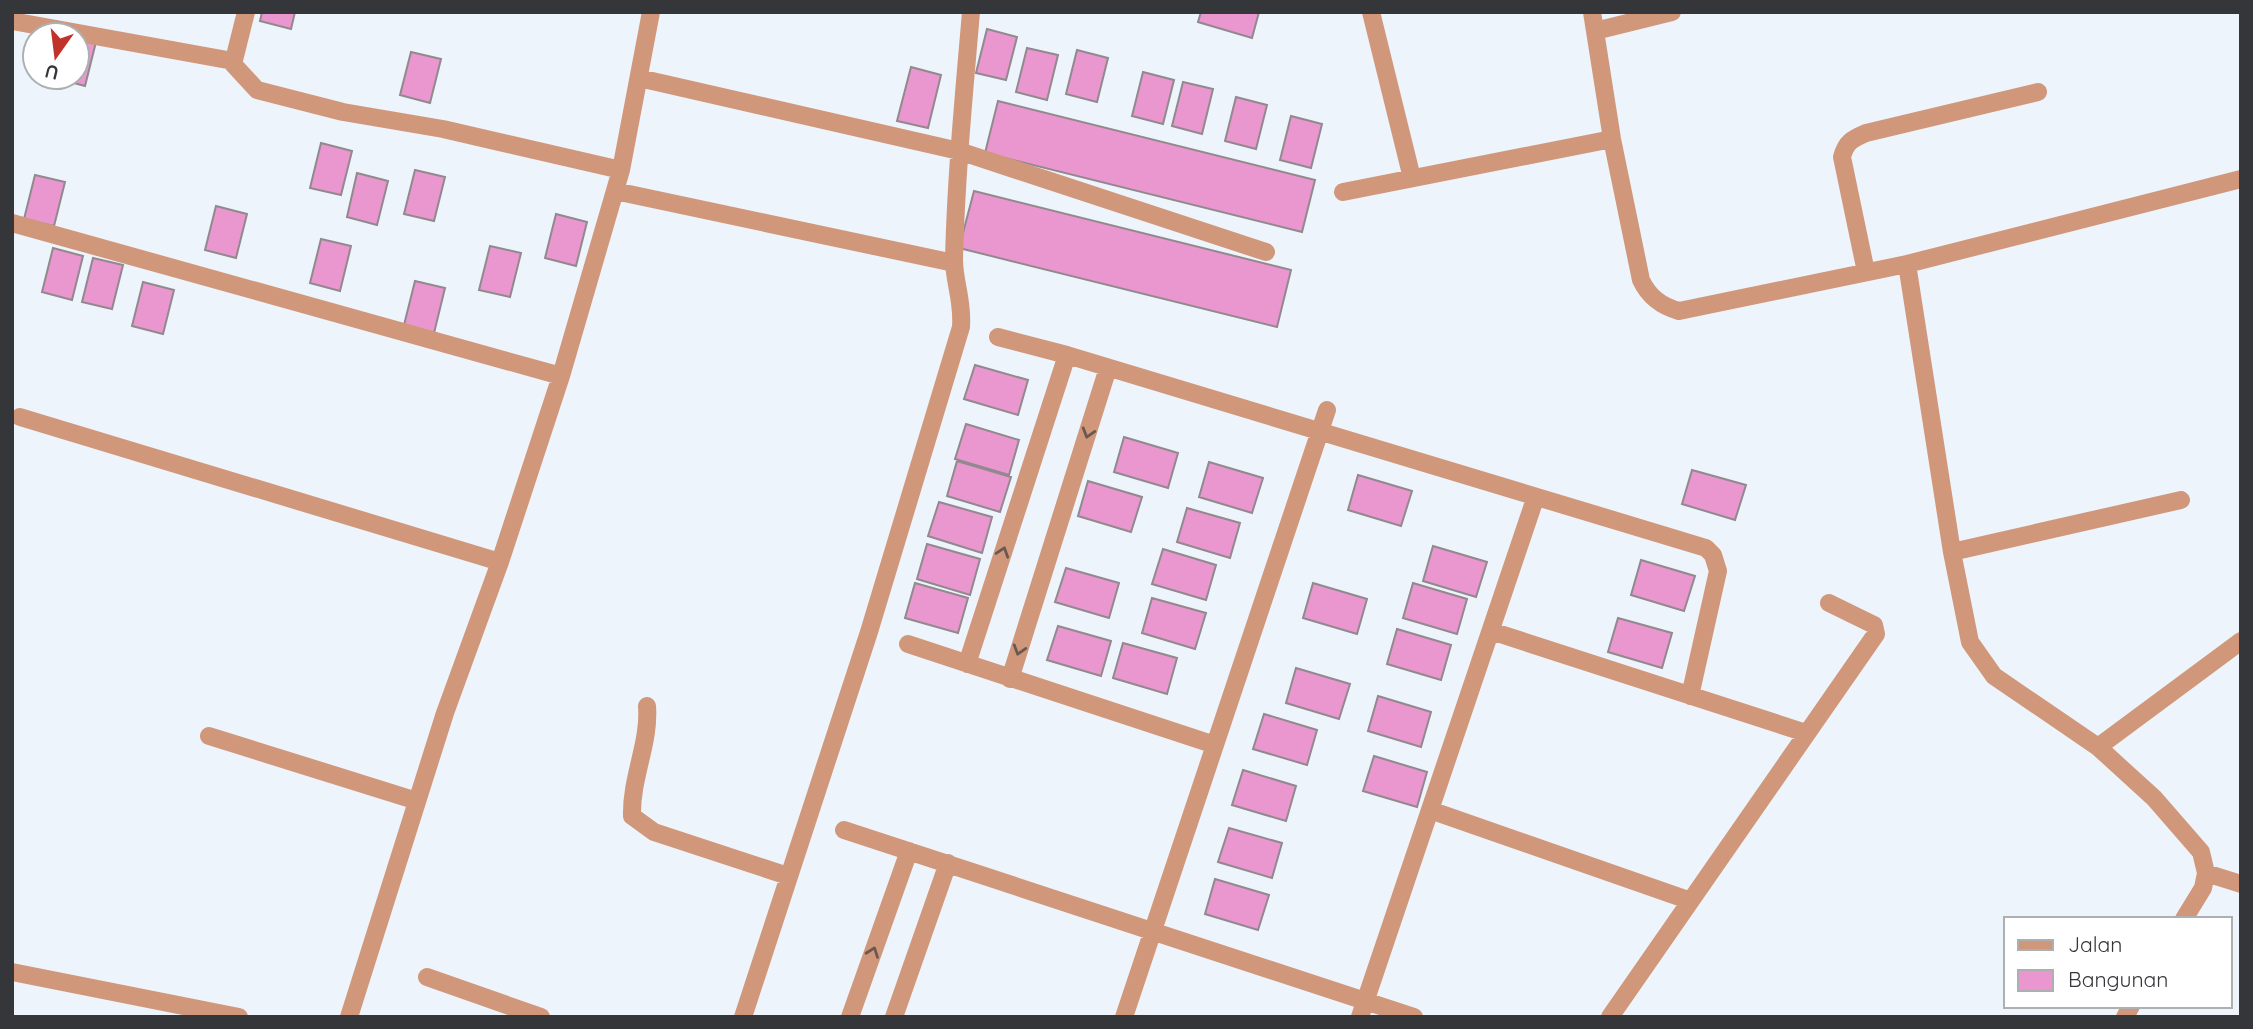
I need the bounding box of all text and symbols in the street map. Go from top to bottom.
north arrow [21,21,91,91]
text: U [42,59,61,86]
one-way arrow [1081,427,1096,439]
one-way arrow [995,547,1010,559]
one-way arrow [1013,644,1028,656]
legend [2004,917,2232,1008]
text: Jalan [2068,931,2122,957]
one-way arrow [865,947,879,959]
text: Bangunan [2068,966,2168,992]

